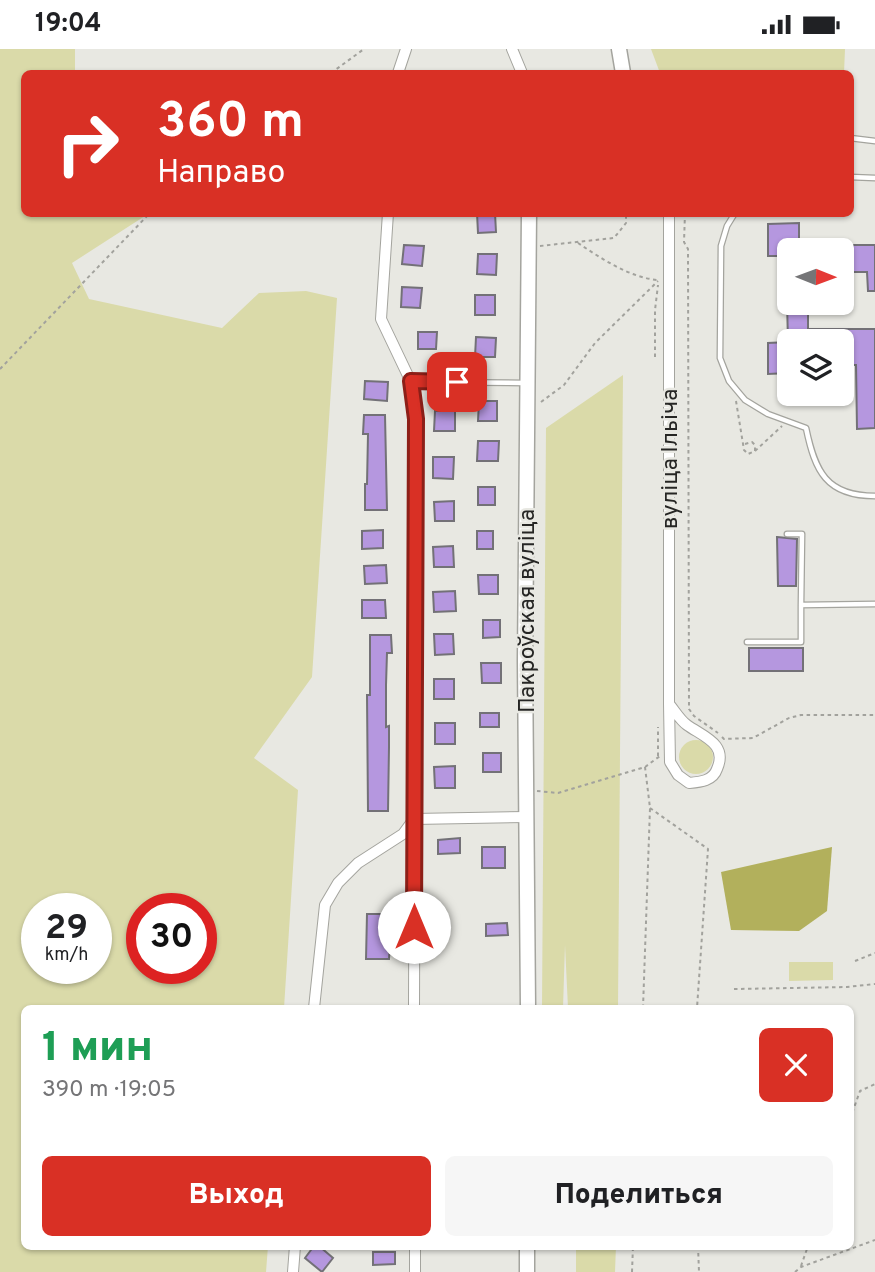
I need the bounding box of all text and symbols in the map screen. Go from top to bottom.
text: 19:04 [35,8,102,41]
text: 360 m [157,93,304,155]
icon: right [42,98,133,189]
text: Направо [157,154,285,194]
north arrow [777,238,854,315]
map controls [777,238,854,406]
button: layers [777,329,854,406]
pin [427,352,487,412]
icon: arrive [438,363,476,401]
street label: вуліца Ільіча [657,389,686,529]
street label: Пакроўская вуліца [514,509,543,713]
position arrow [377,890,451,964]
speed limit sign: 30 [126,893,217,984]
text: 29 [45,907,88,951]
text: km/h [45,944,88,967]
text: 1 мин [42,1023,153,1076]
button: close [759,1028,833,1102]
text: 390 m · 19:05 [42,1076,176,1105]
button: Выход [42,1156,431,1236]
button: Поделиться [445,1156,833,1236]

